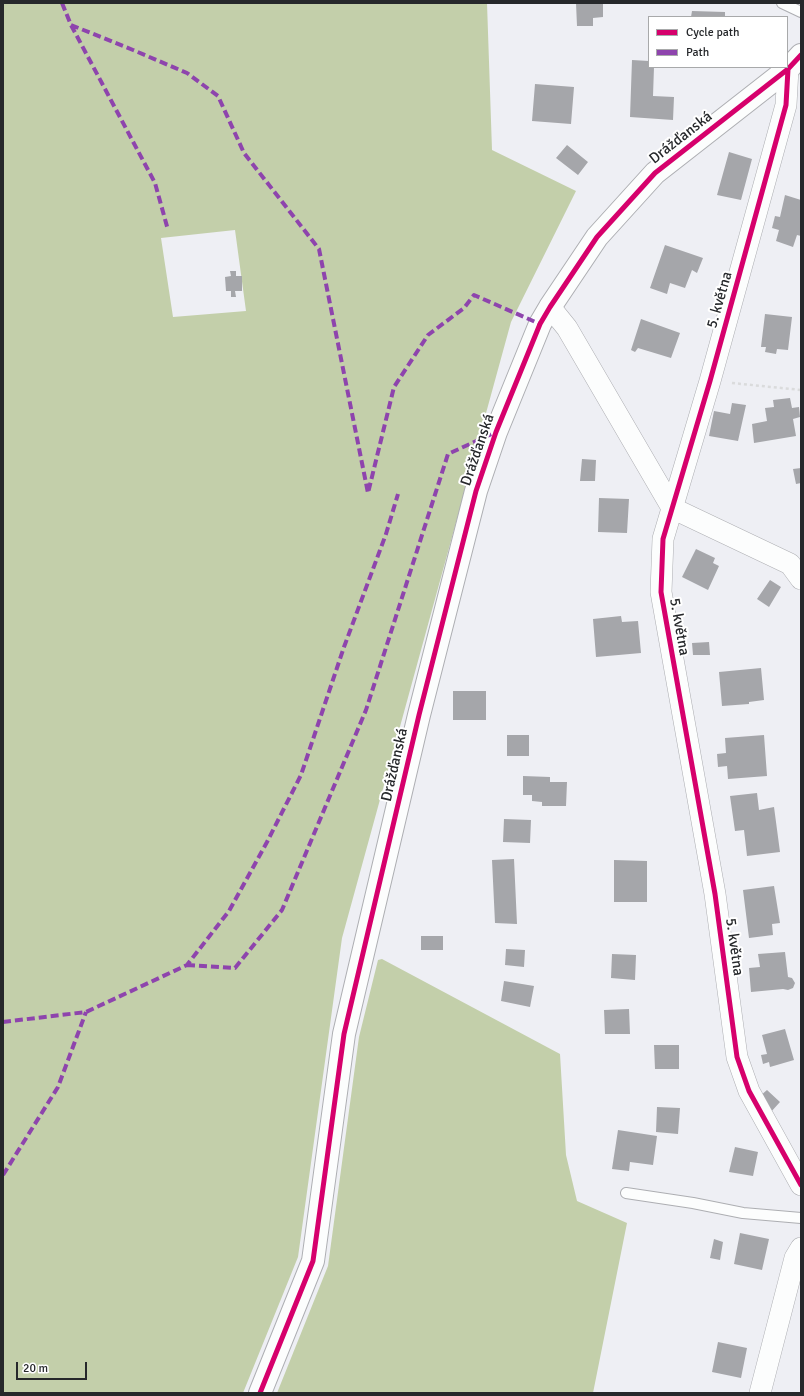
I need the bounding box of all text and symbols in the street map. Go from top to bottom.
legend [648,16,788,68]
text: Cycle path [686,25,739,40]
text: Path [686,45,709,60]
street label: Drážďanská [646,108,716,168]
street label: 5. května [703,270,737,330]
street label: Drážďanská [457,412,499,488]
street label: 5. května [665,597,693,657]
street label: Drážďanská [378,727,412,803]
street label: 5. května [721,917,747,977]
scale bar [18,1354,89,1380]
text: 20 m [23,1361,48,1376]

